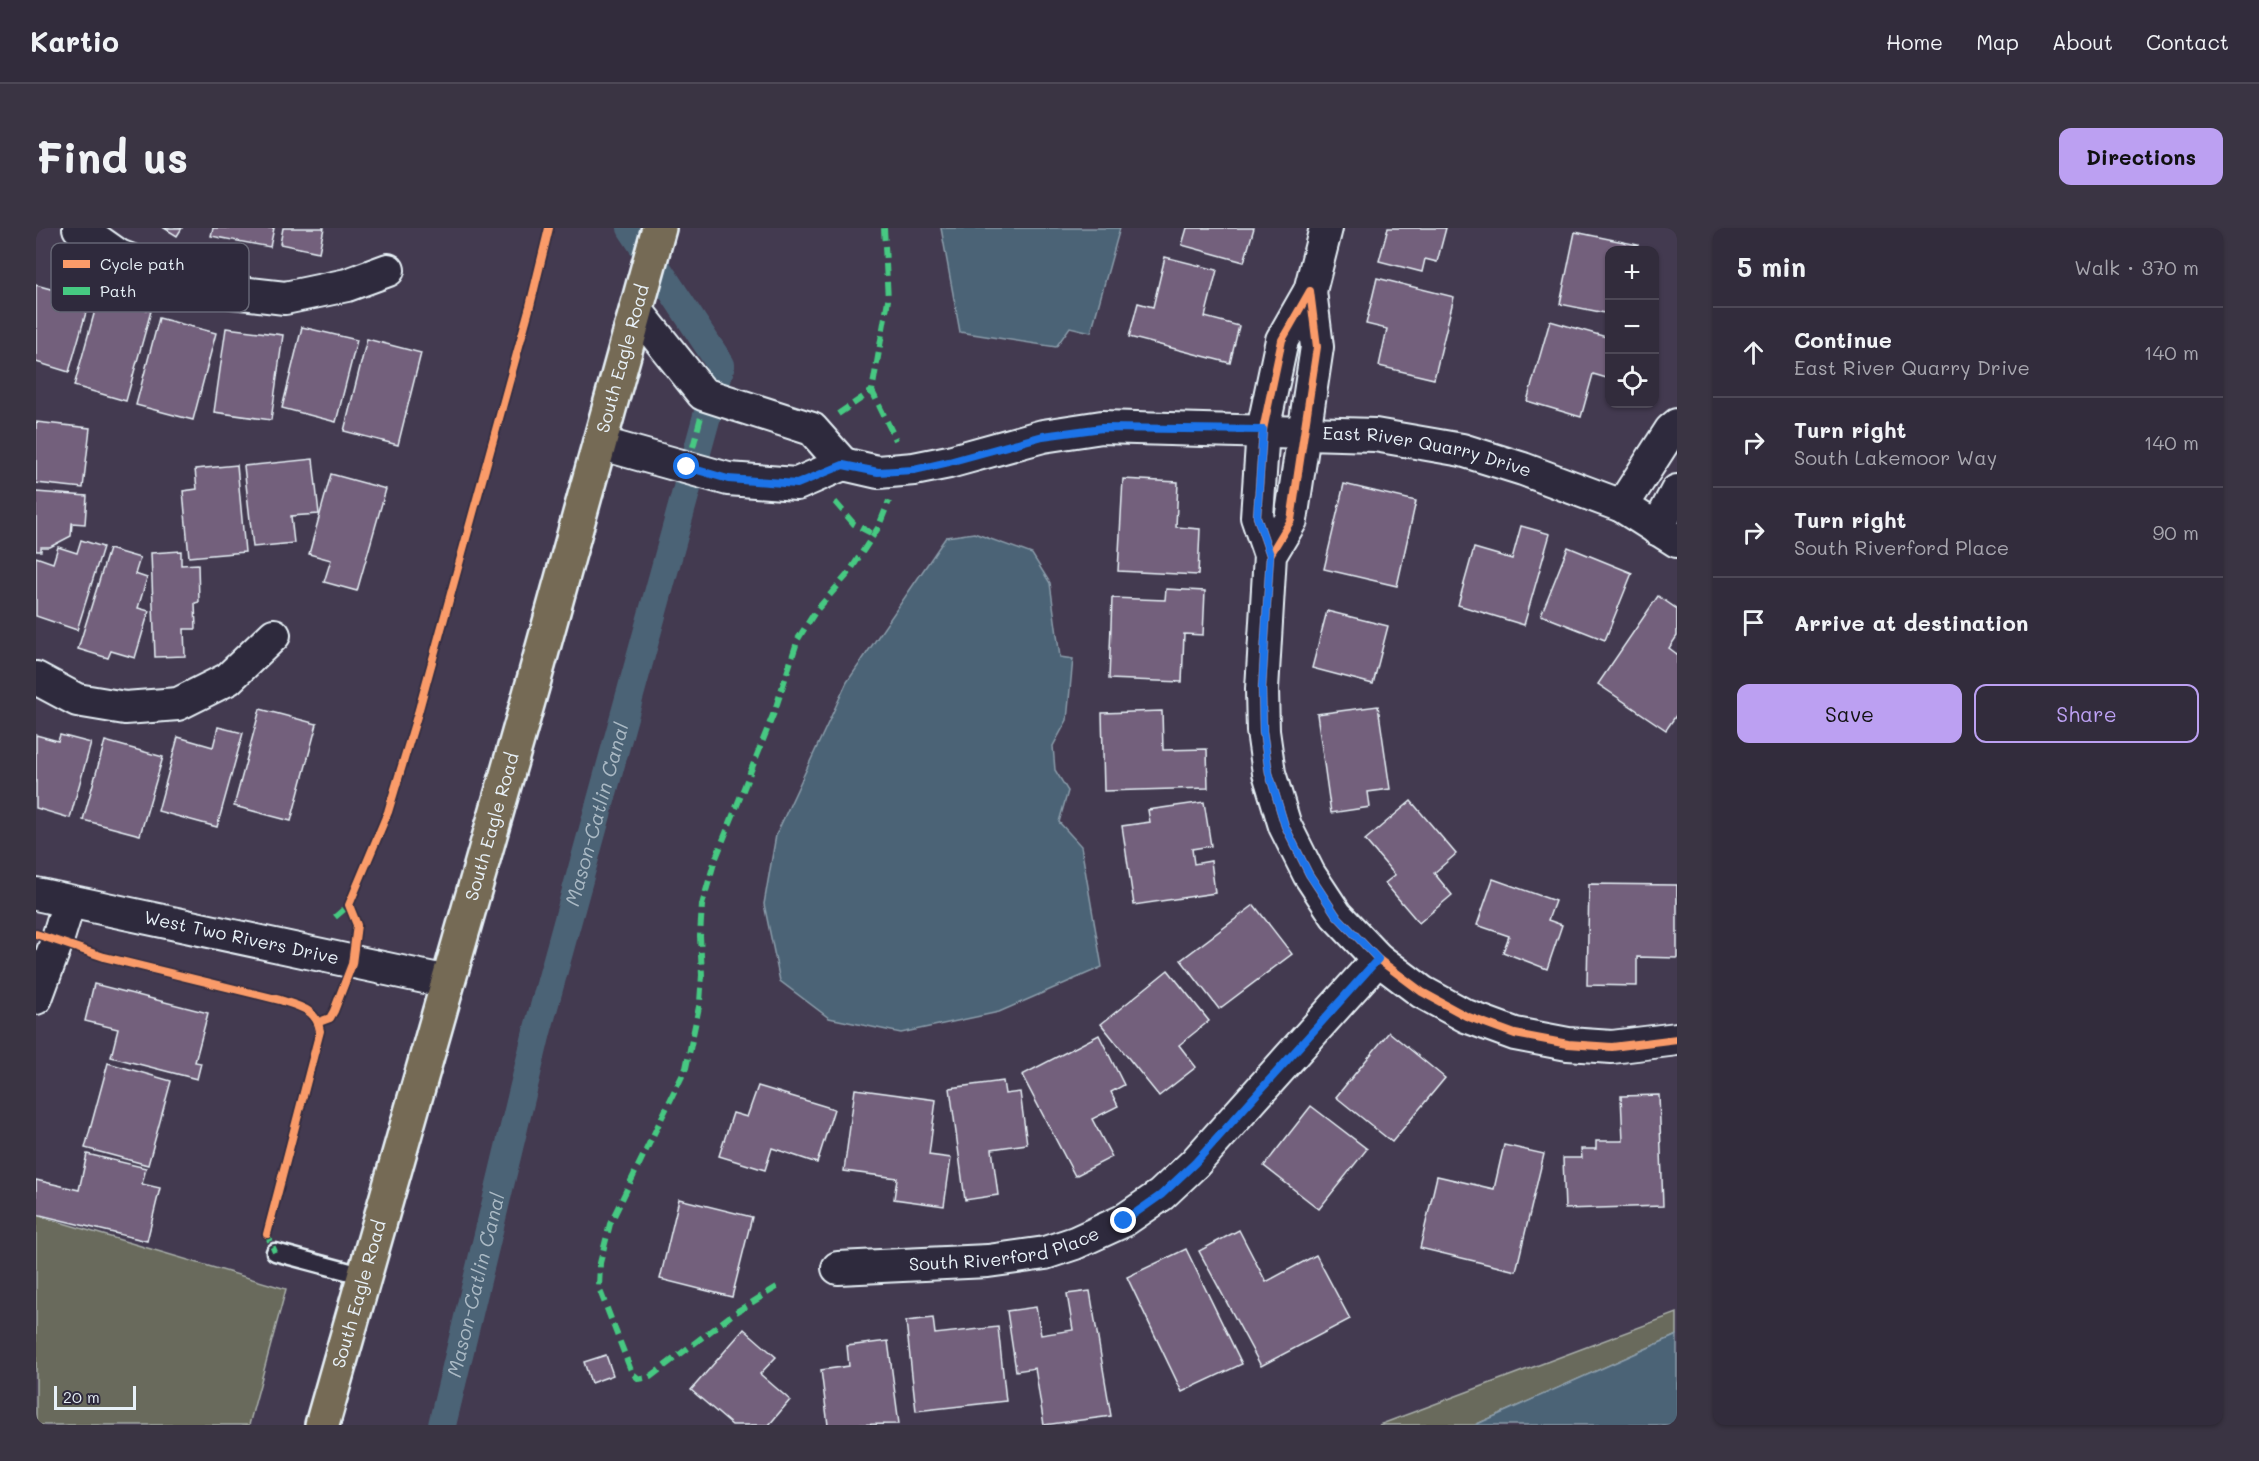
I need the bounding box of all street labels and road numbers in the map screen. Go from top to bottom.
street label: South Eagle Road [590,282,654,435]
street label: East River Quarry Drive [1322,420,1535,482]
street label: South Eagle Road [459,750,524,903]
street label: West Two Rivers Drive [142,904,341,969]
street label: South Eagle Road [326,1217,391,1371]
street label: South Riverford Place [908,1221,1103,1276]

